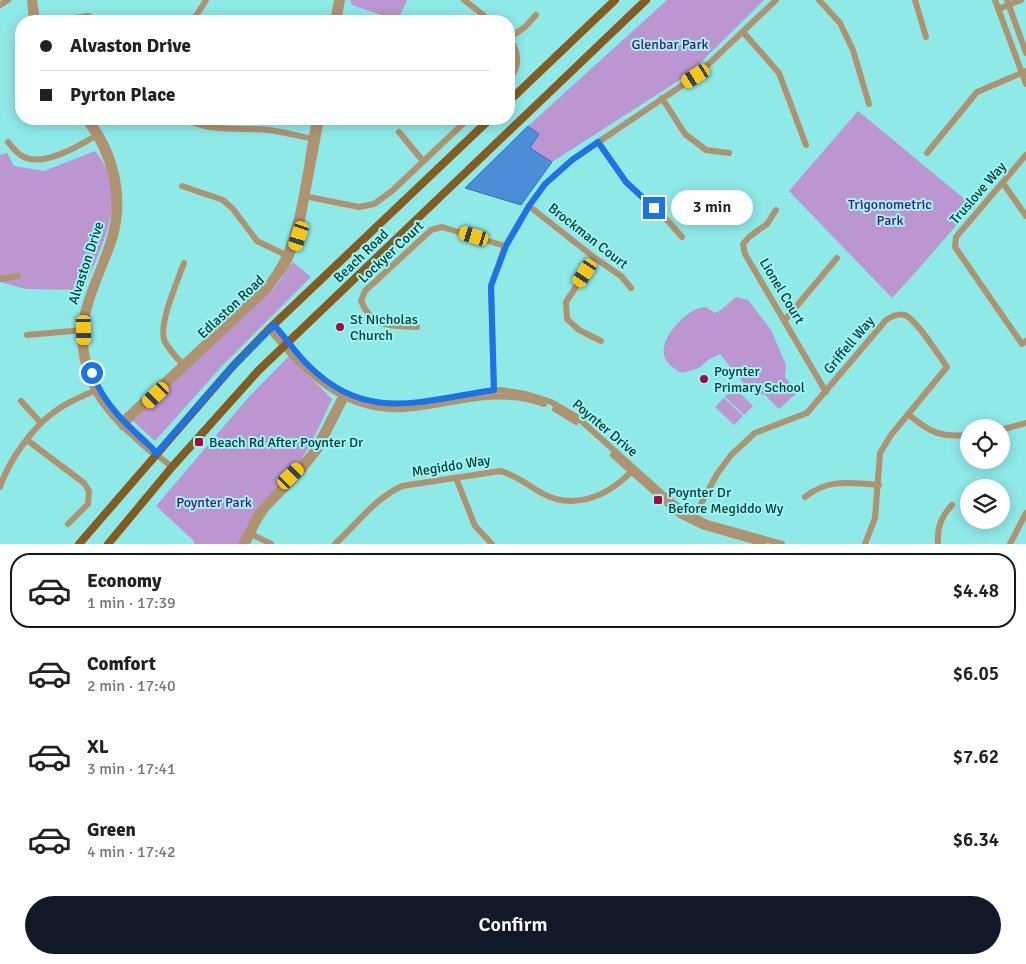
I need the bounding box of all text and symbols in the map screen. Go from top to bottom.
text: Alvaston Drive [70,34,191,58]
park label: Glenbar Park [631,36,709,53]
car [679,62,712,90]
text: Pyrton Place [70,83,176,107]
street label: Truslove Way [946,158,1010,228]
callout: 3 min [672,190,754,226]
park label: Trigonometric Park [848,196,932,229]
route end [643,197,665,219]
text: 3 min [693,197,731,217]
street label: Brockman Court [545,200,631,273]
street label: Lockyer Court [355,217,427,287]
street label: Alvaston Drive [65,219,107,307]
car [287,219,310,253]
car [457,224,490,248]
street label: Beach Road [330,226,392,286]
street label: Lionel Court [756,255,808,327]
car [570,256,599,290]
street label: Edlaston Road [194,272,268,342]
place label: St Nicholas Church [350,311,418,344]
street label: Griffell Way [820,312,878,377]
car [75,315,92,345]
marker: St Nicholas Church [334,321,346,333]
route start [81,362,103,384]
place label: Poynter Primary School [714,363,805,396]
marker: Poynter Primary School [698,373,710,385]
car [139,379,172,411]
street label: Poynter Drive [569,396,641,460]
map controls [960,419,1010,529]
button: locate [960,419,1010,469]
place label: Beach Rd After Poynter Dr [209,434,364,451]
marker: Beach Rd After Poynter Dr [193,436,205,448]
street label: Megiddo Way [410,451,492,481]
car [275,460,306,492]
button: layers [960,479,1010,529]
place label: Poynter Dr Before Megiddo Wy [668,484,784,517]
park label: Poynter Park [176,494,252,511]
marker: Poynter Dr Before Megiddo Wy [652,494,664,506]
icon: car [27,568,72,613]
text: Economy [87,569,161,593]
text: $4.48 [953,579,999,603]
text: 1 min · 17:39 [87,593,176,613]
icon: car [27,651,72,696]
text: Comfort [87,652,156,676]
text: $6.05 [953,662,999,686]
text: 2 min · 17:40 [87,676,176,696]
icon: car [27,734,72,779]
text: XL [87,735,109,759]
text: $7.62 [953,745,999,769]
text: 3 min · 17:41 [87,759,176,779]
icon: car [27,817,72,862]
text: Green [87,818,136,842]
text: $6.34 [953,828,999,852]
text: 4 min · 17:42 [87,842,176,862]
button: Confirm [25,896,1001,954]

